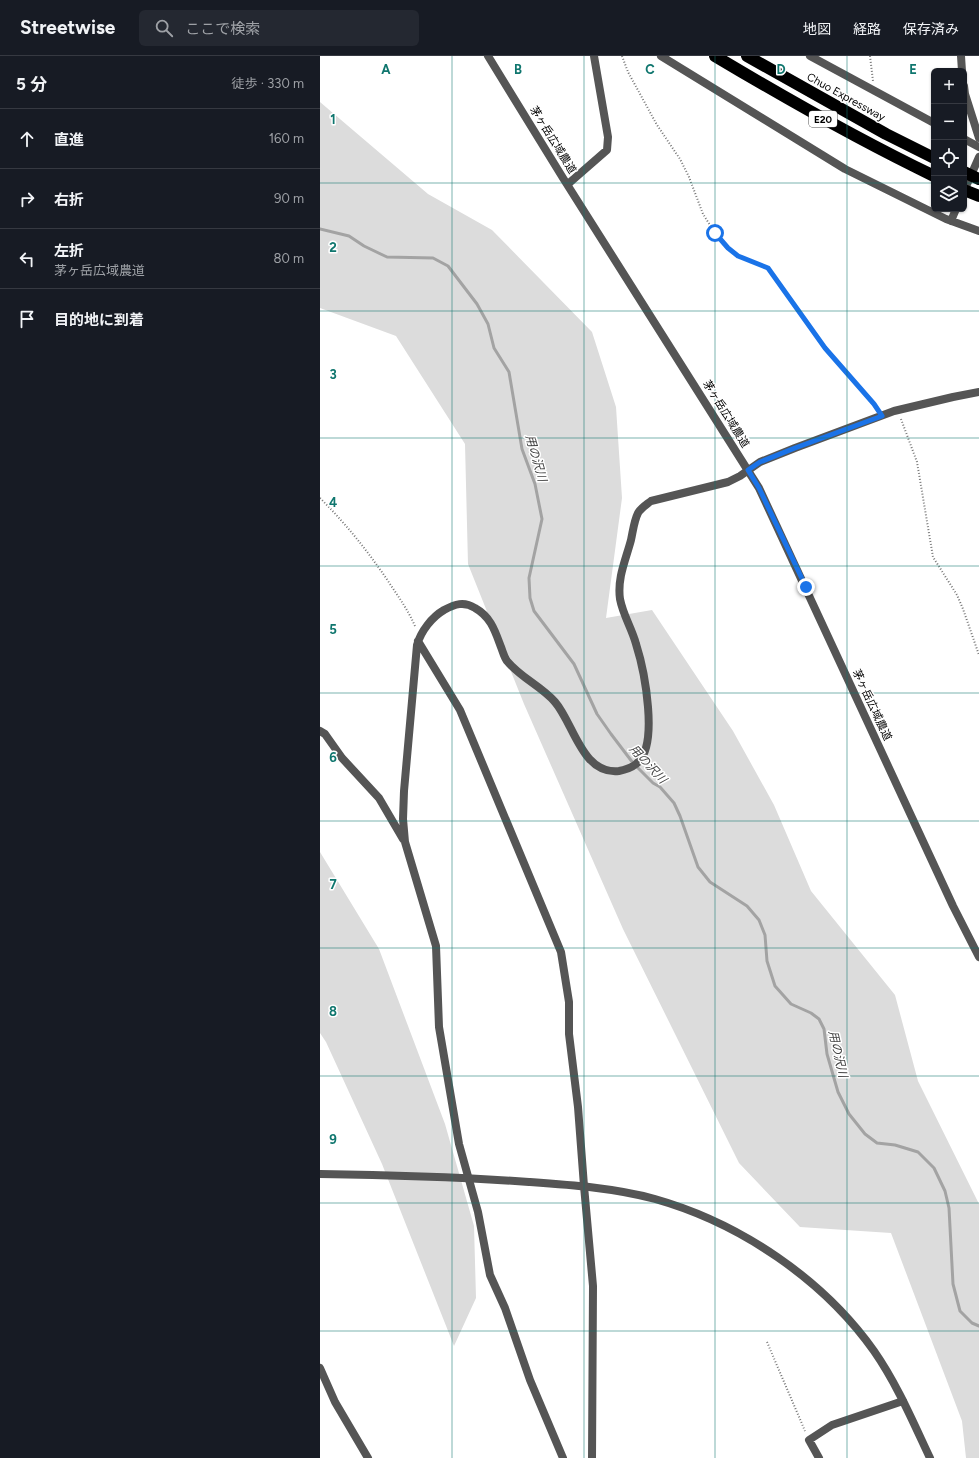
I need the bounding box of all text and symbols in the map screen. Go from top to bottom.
search box [139,10,419,46]
text: Streetwise [20,16,115,39]
icon: search [153,17,175,39]
text: ここで検索 [185,20,260,38]
text: 地図 [803,21,831,38]
text: 経路 [853,21,881,38]
text: 保存済み [903,21,959,38]
text: A [381,62,391,77]
text: B [514,62,522,77]
text: C [645,62,655,77]
text: D [776,62,786,77]
text: E [909,62,917,77]
map controls [931,68,967,212]
button: + [931,68,967,104]
street label: Chuo Expressway [805,70,888,124]
text: 5 分 [16,74,47,94]
text: 徒歩 · 330 m [232,76,304,91]
street label: 茅ヶ岳広域農道 [527,104,579,176]
button: − [931,104,967,140]
road number: E20 [809,111,837,127]
text: 1 [330,112,336,127]
icon: ahead [16,128,38,150]
text: 直進 [54,131,84,149]
text: 160 m [269,131,304,146]
button: locate [931,140,967,176]
button: layers [931,176,967,212]
icon: right [16,188,38,210]
text: 右折 [54,191,84,209]
text: 90 m [274,191,304,206]
route start [706,224,724,242]
text: 2 [329,240,337,255]
text: 左折 [54,242,84,260]
icon: left [16,248,38,270]
text: 80 m [273,251,304,266]
text: 茅ヶ岳広域農道 [54,263,145,278]
icon: arrive [16,308,38,330]
text: 目的地に到着 [54,311,144,329]
text: 3 [329,367,337,382]
street label: 茅ヶ岳広域農道 [700,378,752,450]
water label: 用の沢川 [523,433,550,485]
text: 4 [329,495,337,510]
route end [797,578,815,596]
text: 5 [329,622,337,637]
street label: 茅ヶ岳広域農道 [850,667,894,743]
water label: 用の沢川 [627,742,671,788]
text: 6 [329,750,337,765]
text: 7 [329,877,337,892]
text: 8 [329,1004,337,1019]
water label: 用の沢川 [826,1029,851,1081]
text: 9 [329,1132,337,1147]

